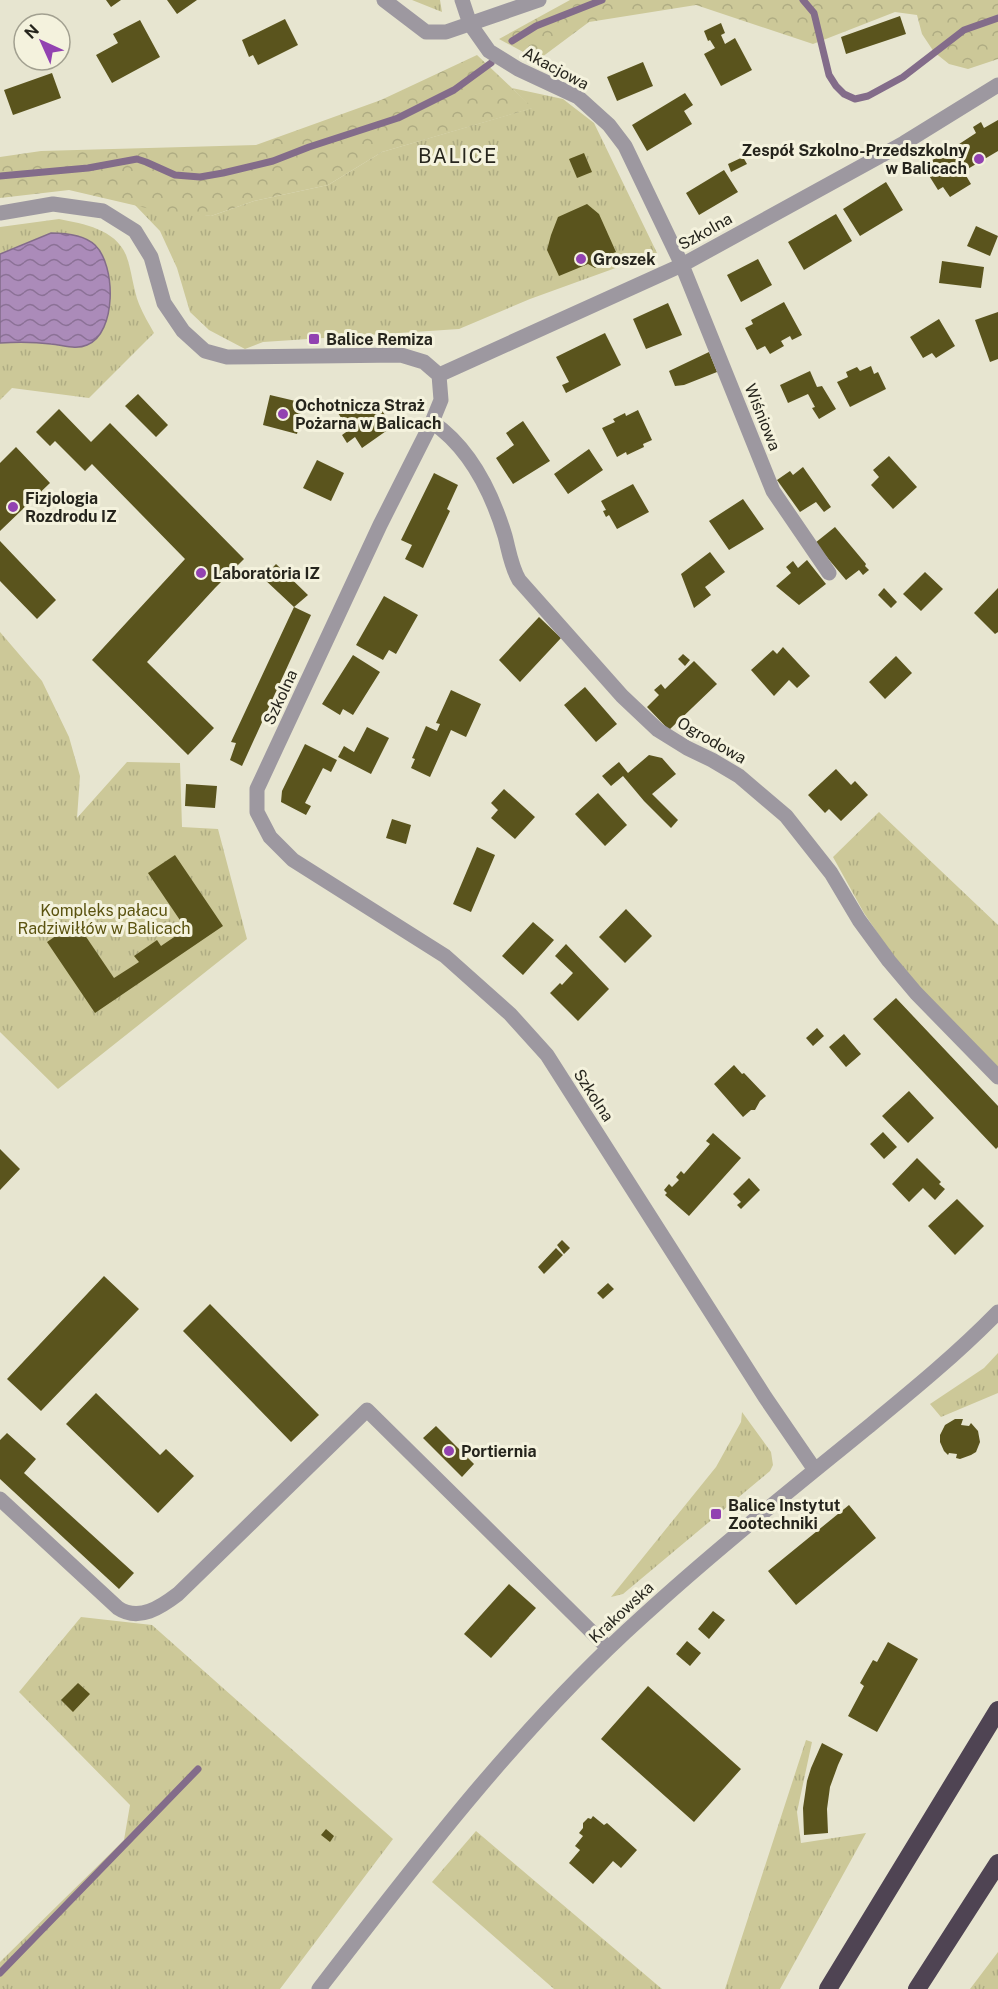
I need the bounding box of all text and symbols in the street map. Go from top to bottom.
north arrow [12,12,72,72]
text: N [21,21,43,43]
street label: Akacjowa [520,43,592,94]
place label: Zespół Szkolno-Przedszkolny w Balicach [741,141,967,178]
district label: BALICE [418,144,498,168]
marker: Zespół Szkolno-Przedszkolny w Balicach [972,152,986,166]
street label: Szkolna [675,209,736,254]
place label: Groszek [593,250,656,269]
marker: Groszek [574,252,588,266]
place label: Balice Remiza [326,330,433,349]
marker: Balice Remiza [307,332,321,346]
street label: Wiśniowa [741,381,785,453]
place label: Ochotnicza Straż Pożarna w Balicach [295,396,442,433]
marker: Ochotnicza Straż Pożarna w Balicach [276,407,290,421]
place label: Fizjologia Rozdrodu IZ [25,489,117,526]
marker: Fizjologia Rozdrodu IZ [6,500,20,514]
place label: Laboratoria IZ [213,564,320,583]
marker: Laboratoria IZ [194,566,208,580]
street label: Szkolna [259,667,301,728]
street label: Ogrodowa [674,713,750,768]
park label: Kompleks pałacu Radziwiłłów w Balicach [17,901,191,938]
street label: Szkolna [570,1065,618,1125]
place label: Portiernia [461,1442,536,1461]
marker: Portiernia [442,1444,456,1458]
place label: Balice Instytut Zootechniki [728,1496,841,1533]
marker: Balice Instytut Zootechniki [709,1507,723,1521]
street label: Krakowska [585,1578,658,1647]

